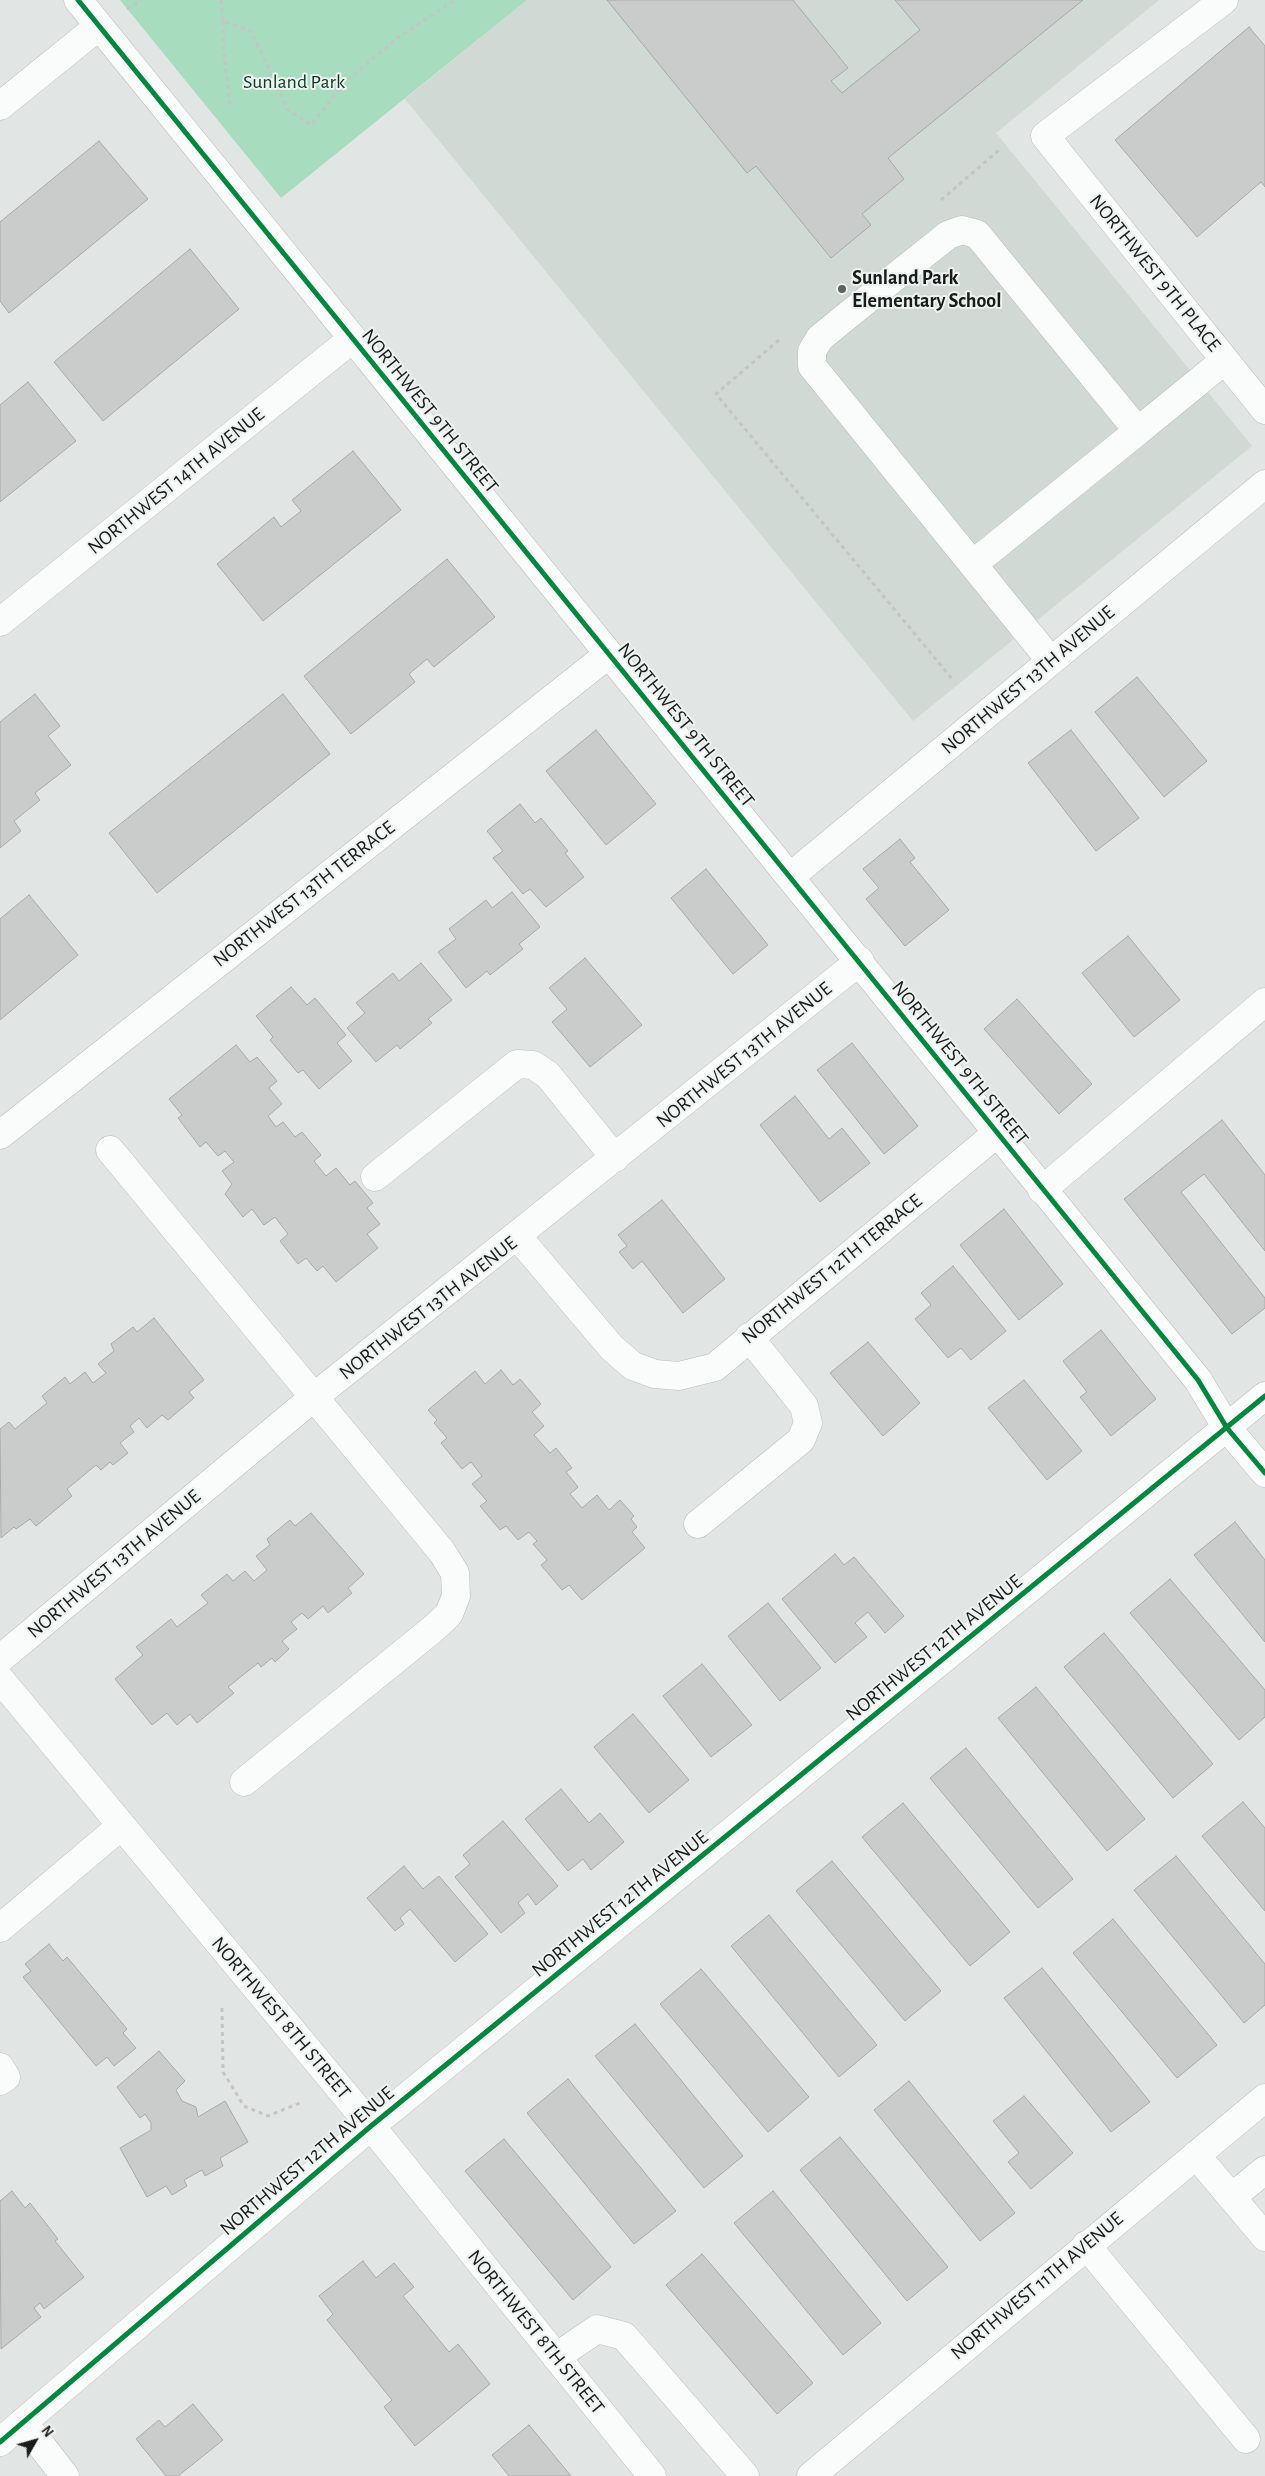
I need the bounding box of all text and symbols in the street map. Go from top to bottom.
park label: Sunland Park [243,70,345,94]
street label: NORTHWEST 9TH PLACE [1084,189,1226,357]
place label: Sunland Park Elementary School [852,266,1001,313]
marker: Sunland Park Elementary School [836,283,848,295]
street label: NORTHWEST 9TH STREET [356,324,504,498]
street label: NORTHWEST 14TH AVENUE [83,402,269,560]
street label: NORTHWEST 13TH AVENUE [936,600,1120,760]
street label: NORTHWEST 9TH STREET [612,638,760,812]
street label: NORTHWEST 13TH TERRACE [208,816,400,972]
street label: NORTHWEST 9TH STREET [886,976,1034,1150]
street label: NORTHWEST 13TH AVENUE [651,977,837,1133]
street label: NORTHWEST 12TH TERRACE [737,1189,927,1349]
street label: NORTHWEST 13TH AVENUE [334,1231,522,1385]
street label: NORTHWEST 13TH AVENUE [22,1484,206,1644]
street label: NORTHWEST 12TH AVENUE [841,1569,1027,1727]
street label: NORTHWEST 12TH AVENUE [527,1825,713,1983]
street label: NORTHWEST 8TH STREET [206,1932,356,2104]
street label: NORTHWEST 12TH AVENUE [215,2081,399,2241]
street label: NORTHWEST 11TH AVENUE [946,2207,1128,2365]
street label: NORTHWEST 8TH STREET [462,2245,610,2419]
north arrow [10,2416,60,2466]
text: N [38,2424,55,2440]

